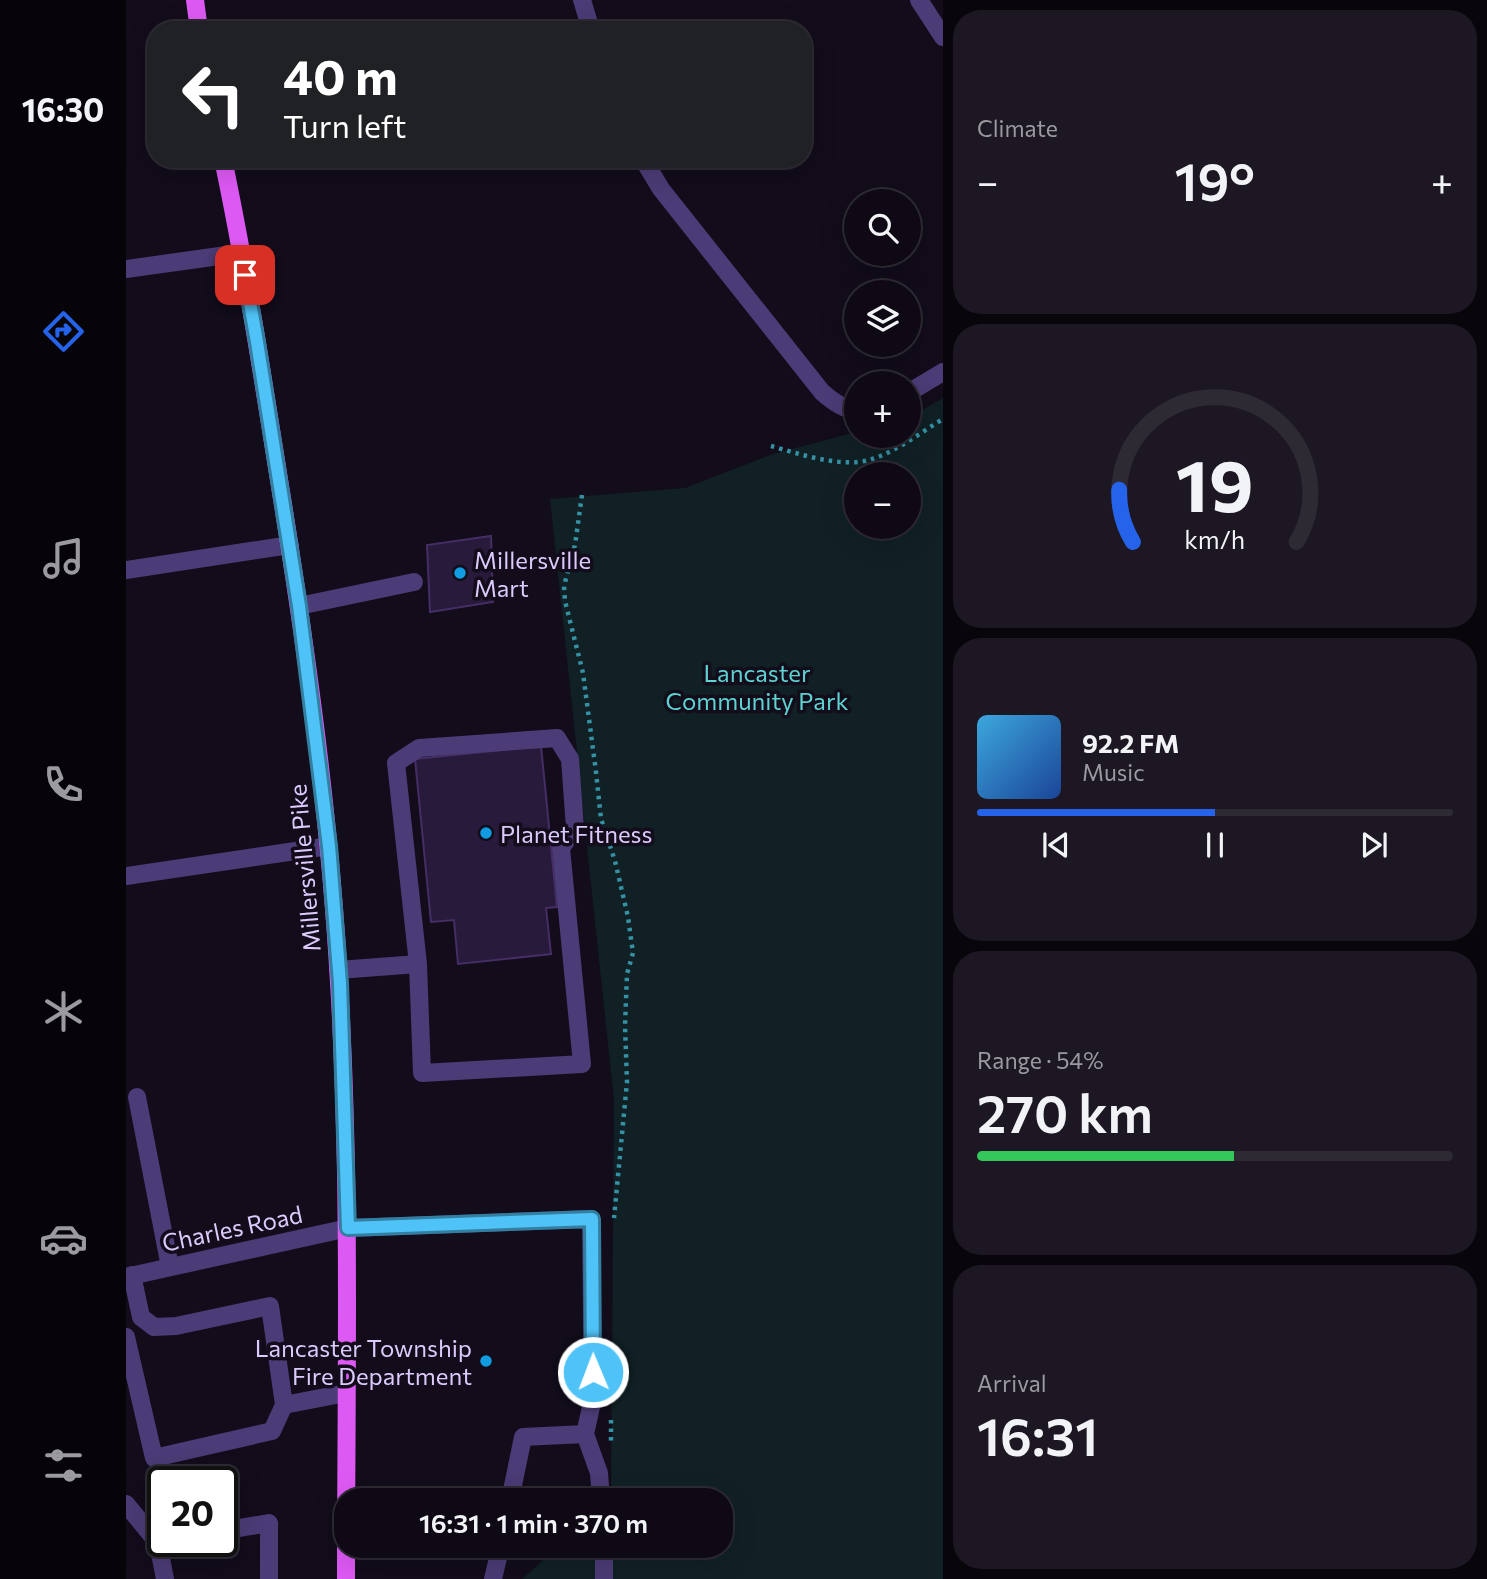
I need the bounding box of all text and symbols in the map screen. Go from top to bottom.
text: 40 m [283,45,398,105]
icon: left [168,49,259,140]
text: 16:30 [22,89,104,129]
text: Turn left [283,105,407,145]
text: Climate [977,114,1058,142]
text: 19° [1174,148,1255,212]
text: − [977,157,999,204]
text: + [1431,157,1453,204]
map controls [844,189,921,539]
button: search [844,189,921,266]
pin [215,245,275,305]
icon: arrive [226,256,264,294]
button: layers [844,280,921,357]
icon: directions [39,307,88,356]
button: + [844,371,921,448]
text: 19 [1176,438,1254,527]
button: − [844,462,921,539]
text: km/h [1185,523,1245,553]
icon: music [39,534,88,583]
place label: Millersville Mart [474,545,591,602]
marker: Millersville Mart [452,565,468,581]
park label: Lancaster Community Park [665,658,849,715]
text: 92.2 FM [1082,727,1179,758]
text: Music [1082,758,1145,786]
icon: phone [39,760,88,809]
street label: Millersville Pike [282,783,326,953]
place label: Planet Fitness [500,819,652,848]
marker: Planet Fitness [478,825,494,841]
icon: previous [1037,826,1075,864]
icon: pause [1196,826,1234,864]
icon: next [1355,826,1393,864]
icon: climate [39,987,88,1036]
text: Range · 54% [977,1046,1103,1074]
text: 270 km [977,1080,1153,1144]
street label: Charles Road [159,1199,305,1257]
icon: car [39,1214,88,1263]
place label: Lancaster Township Fire Department [255,1333,472,1390]
position arrow [556,1335,630,1409]
marker: Lancaster Township Fire Department [478,1353,494,1369]
text: Arrival [977,1369,1047,1397]
text: 16:31 [977,1403,1098,1467]
icon: filters [39,1441,88,1490]
speed limit sign: 20 [147,1466,238,1557]
text: 16:31 · 1 min · 370 m [419,1507,648,1538]

